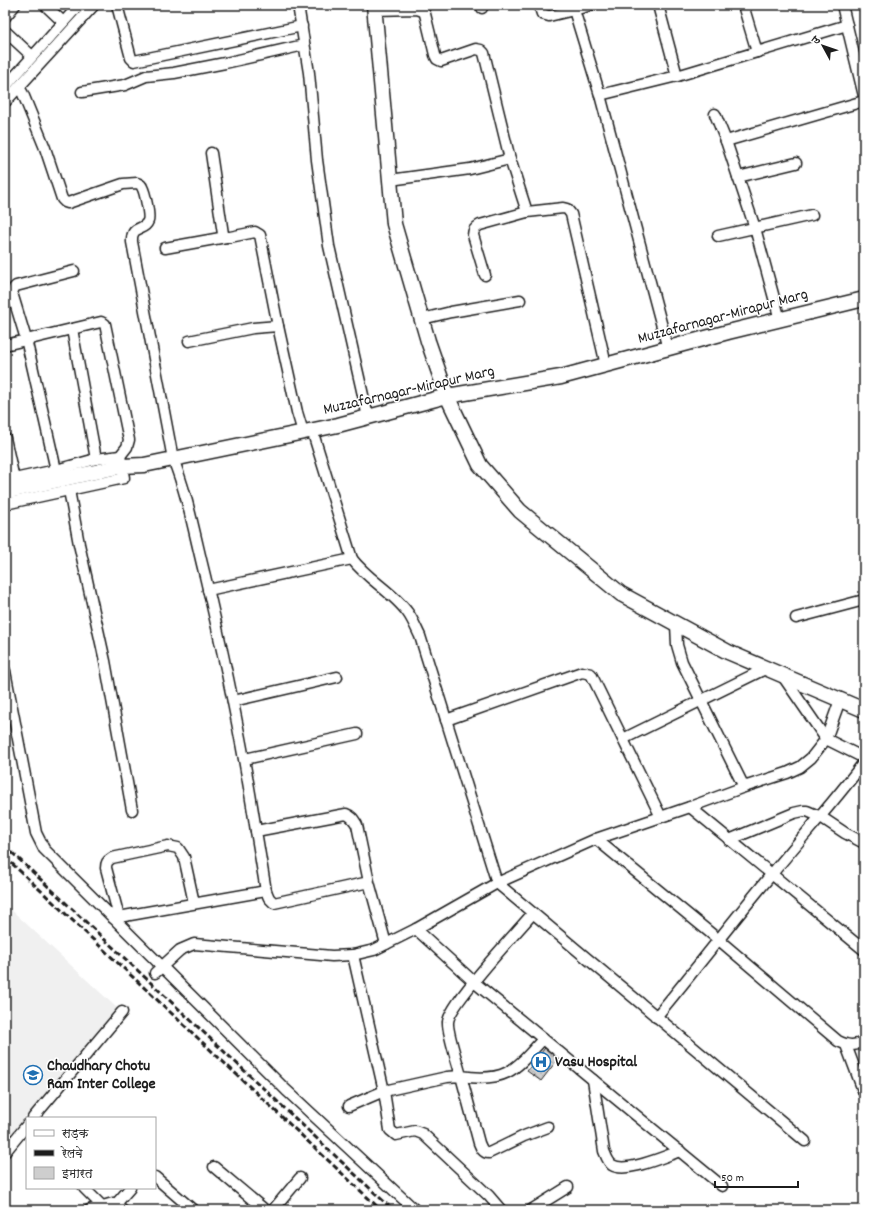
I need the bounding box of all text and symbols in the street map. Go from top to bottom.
north arrow [803,26,843,66]
text: उ [808,33,825,49]
street label: Muzzafarnagar-Mirapur Marg [635,283,811,351]
street label: Muzzafarnagar-Mirapur Marg [321,360,497,422]
hospital icon: Vasu Hospital [530,1051,552,1073]
place label: Vasu Hospital [555,1051,637,1074]
place label: Chaudhary Chotu Ram Inter College [47,1055,156,1096]
school or university icon: Chaudhary Chotu Ram Inter College [22,1064,44,1086]
legend [26,1117,156,1189]
text: सड़क [61,1126,90,1143]
text: रेलवे [60,1146,83,1163]
scale bar [715,1163,798,1189]
text: इमारत [61,1166,93,1183]
text: 50 m [721,1170,744,1187]

